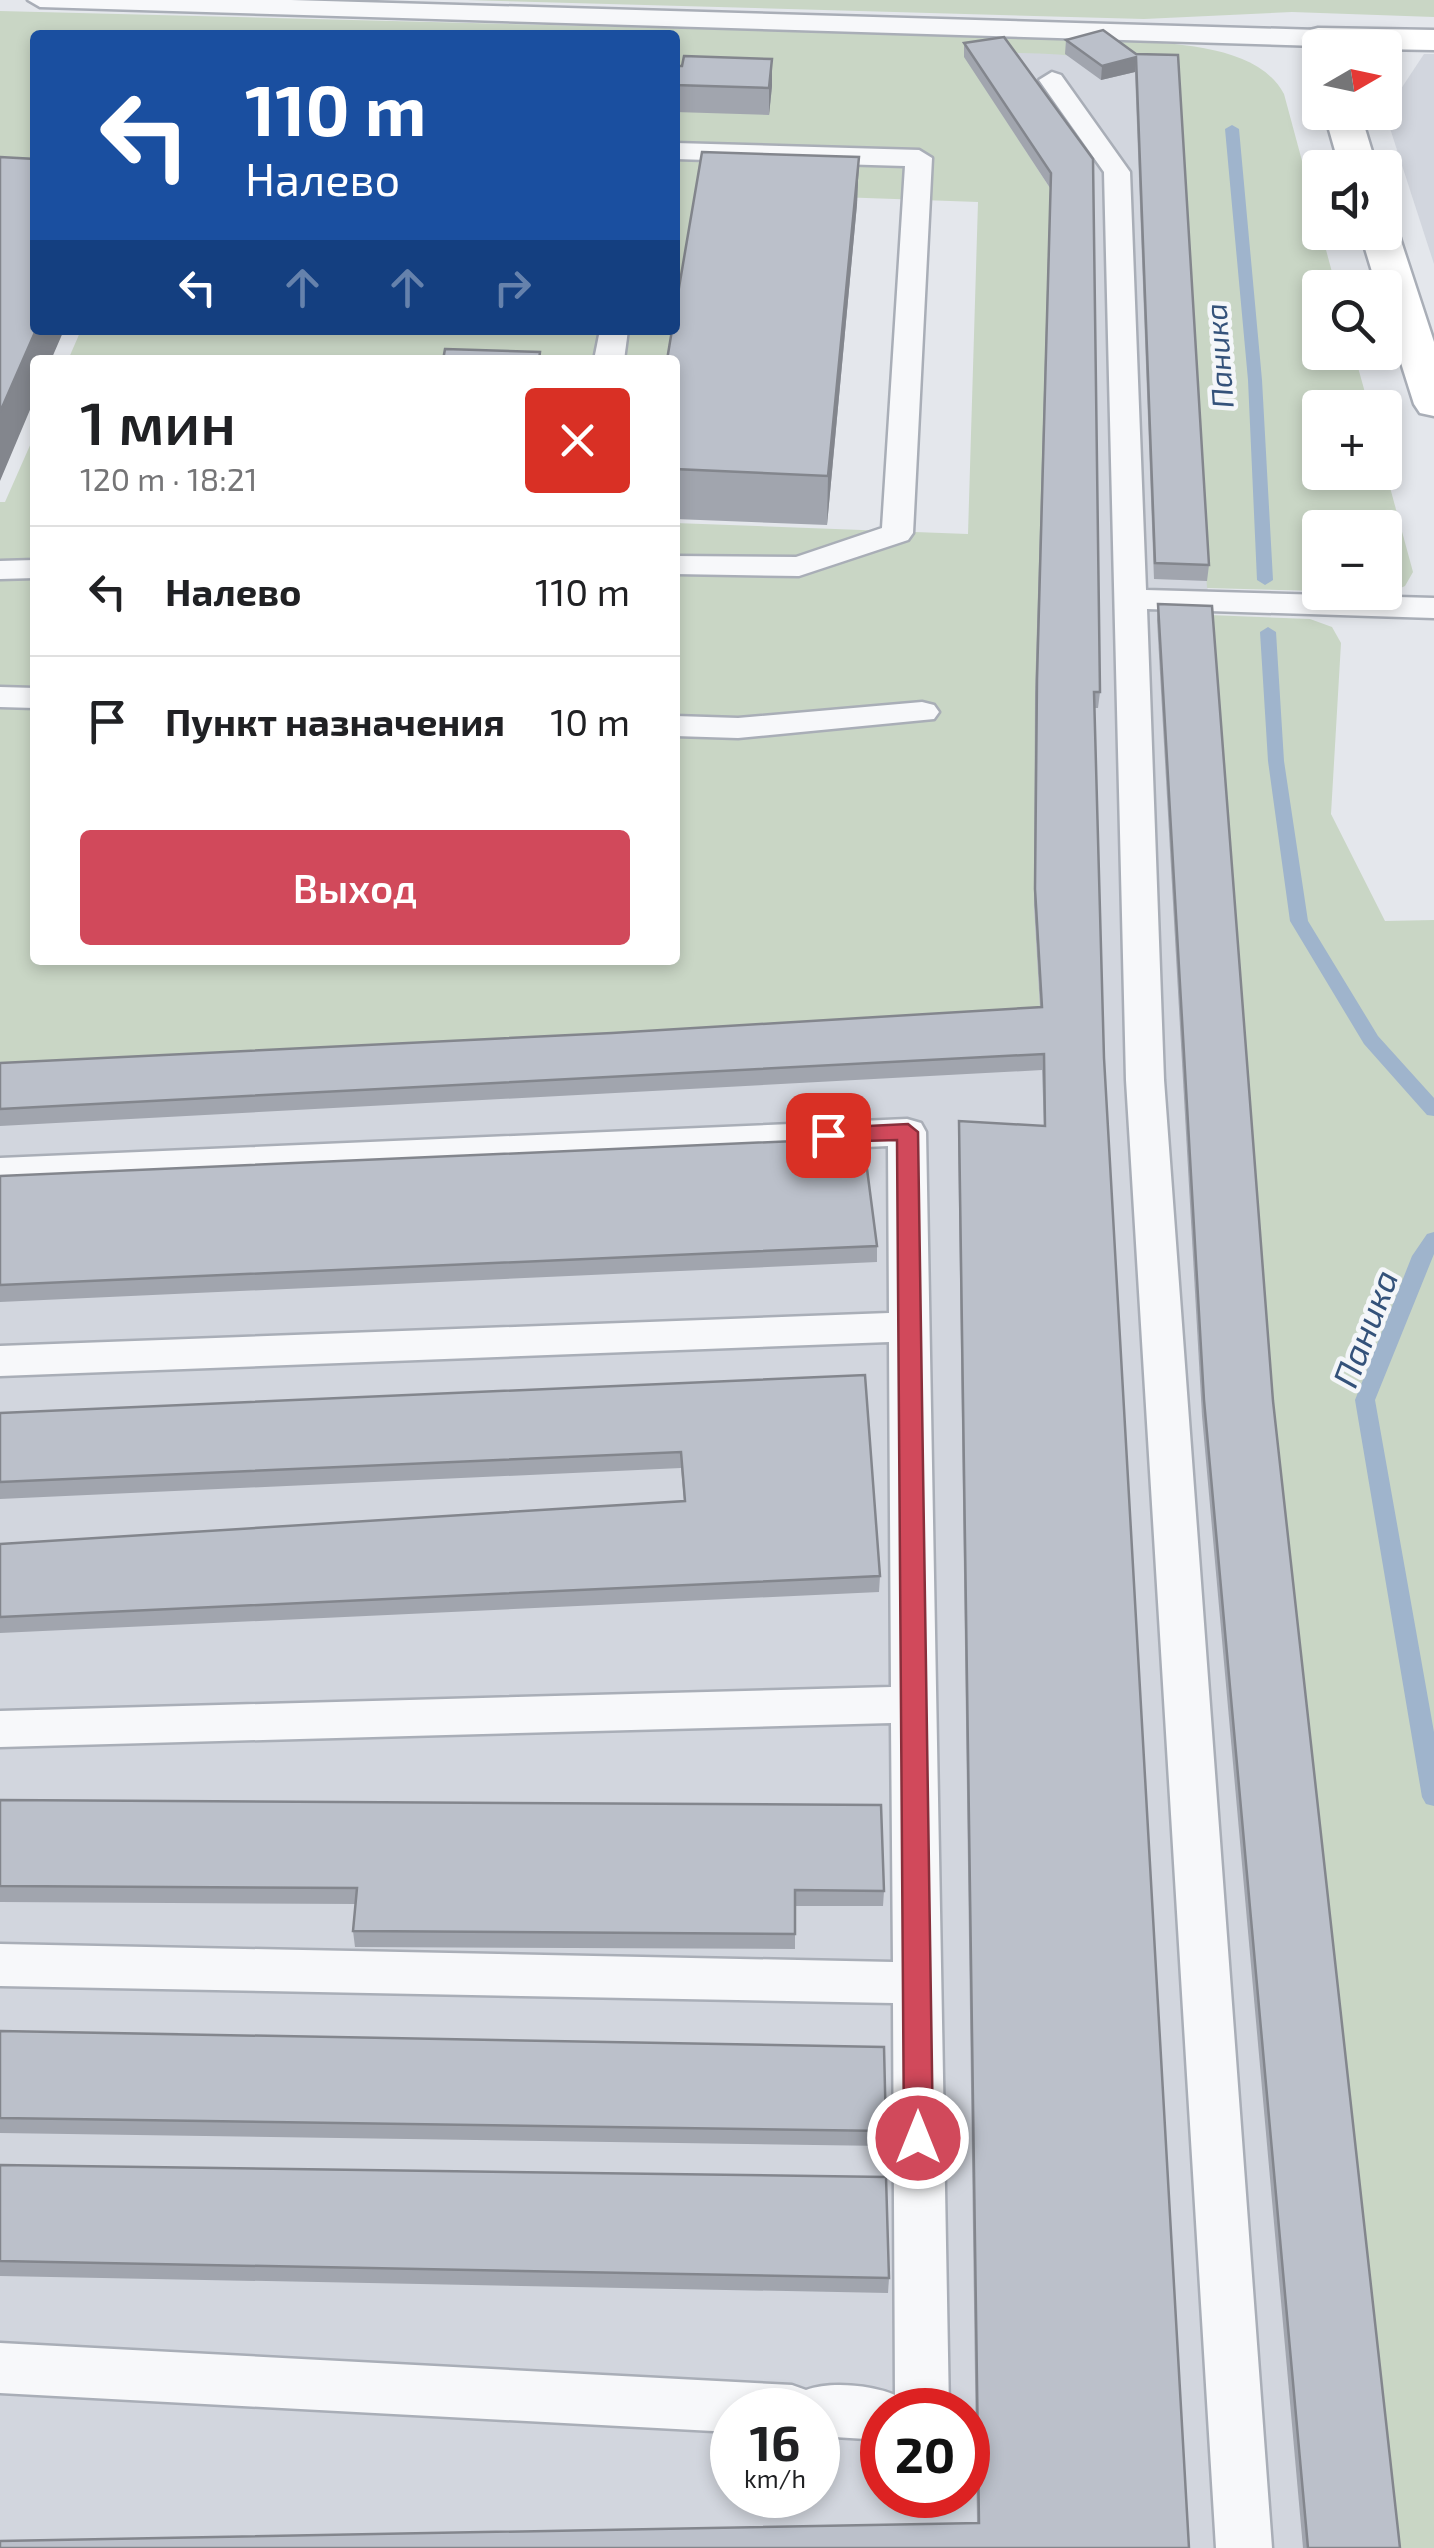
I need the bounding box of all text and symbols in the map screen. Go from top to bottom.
north arrow [1302,30,1402,130]
map controls [1302,30,1402,610]
text: 110 m [245,66,426,150]
icon: left [80,70,210,200]
button: sound [1302,150,1402,250]
text: Налево [245,151,400,205]
icon: left [170,260,225,315]
icon: ahead [275,260,330,315]
icon: ahead [380,260,435,315]
icon: right [485,260,540,315]
button: search [1302,270,1402,370]
water label: Паника [1196,302,1240,410]
text: 1 мин [80,385,236,457]
button: close [525,388,630,493]
button: + [1302,390,1402,490]
text: 120 m · 18:21 [80,459,257,497]
button: − [1302,510,1402,610]
icon: left [80,564,135,619]
text: Налево [165,568,301,614]
text: 110 m [535,568,630,614]
icon: arrive [80,694,135,749]
text: Пункт назначения [165,698,505,744]
text: 10 m [550,698,630,744]
button: Выход [80,830,630,945]
pin [786,1093,871,1178]
icon: arrive [801,1108,856,1163]
water label: Паника [1322,1263,1406,1393]
position arrow [866,2086,970,2190]
speed limit sign: 20 [860,2388,990,2518]
text: 16 [749,2411,801,2471]
text: km/h [744,2463,806,2493]

